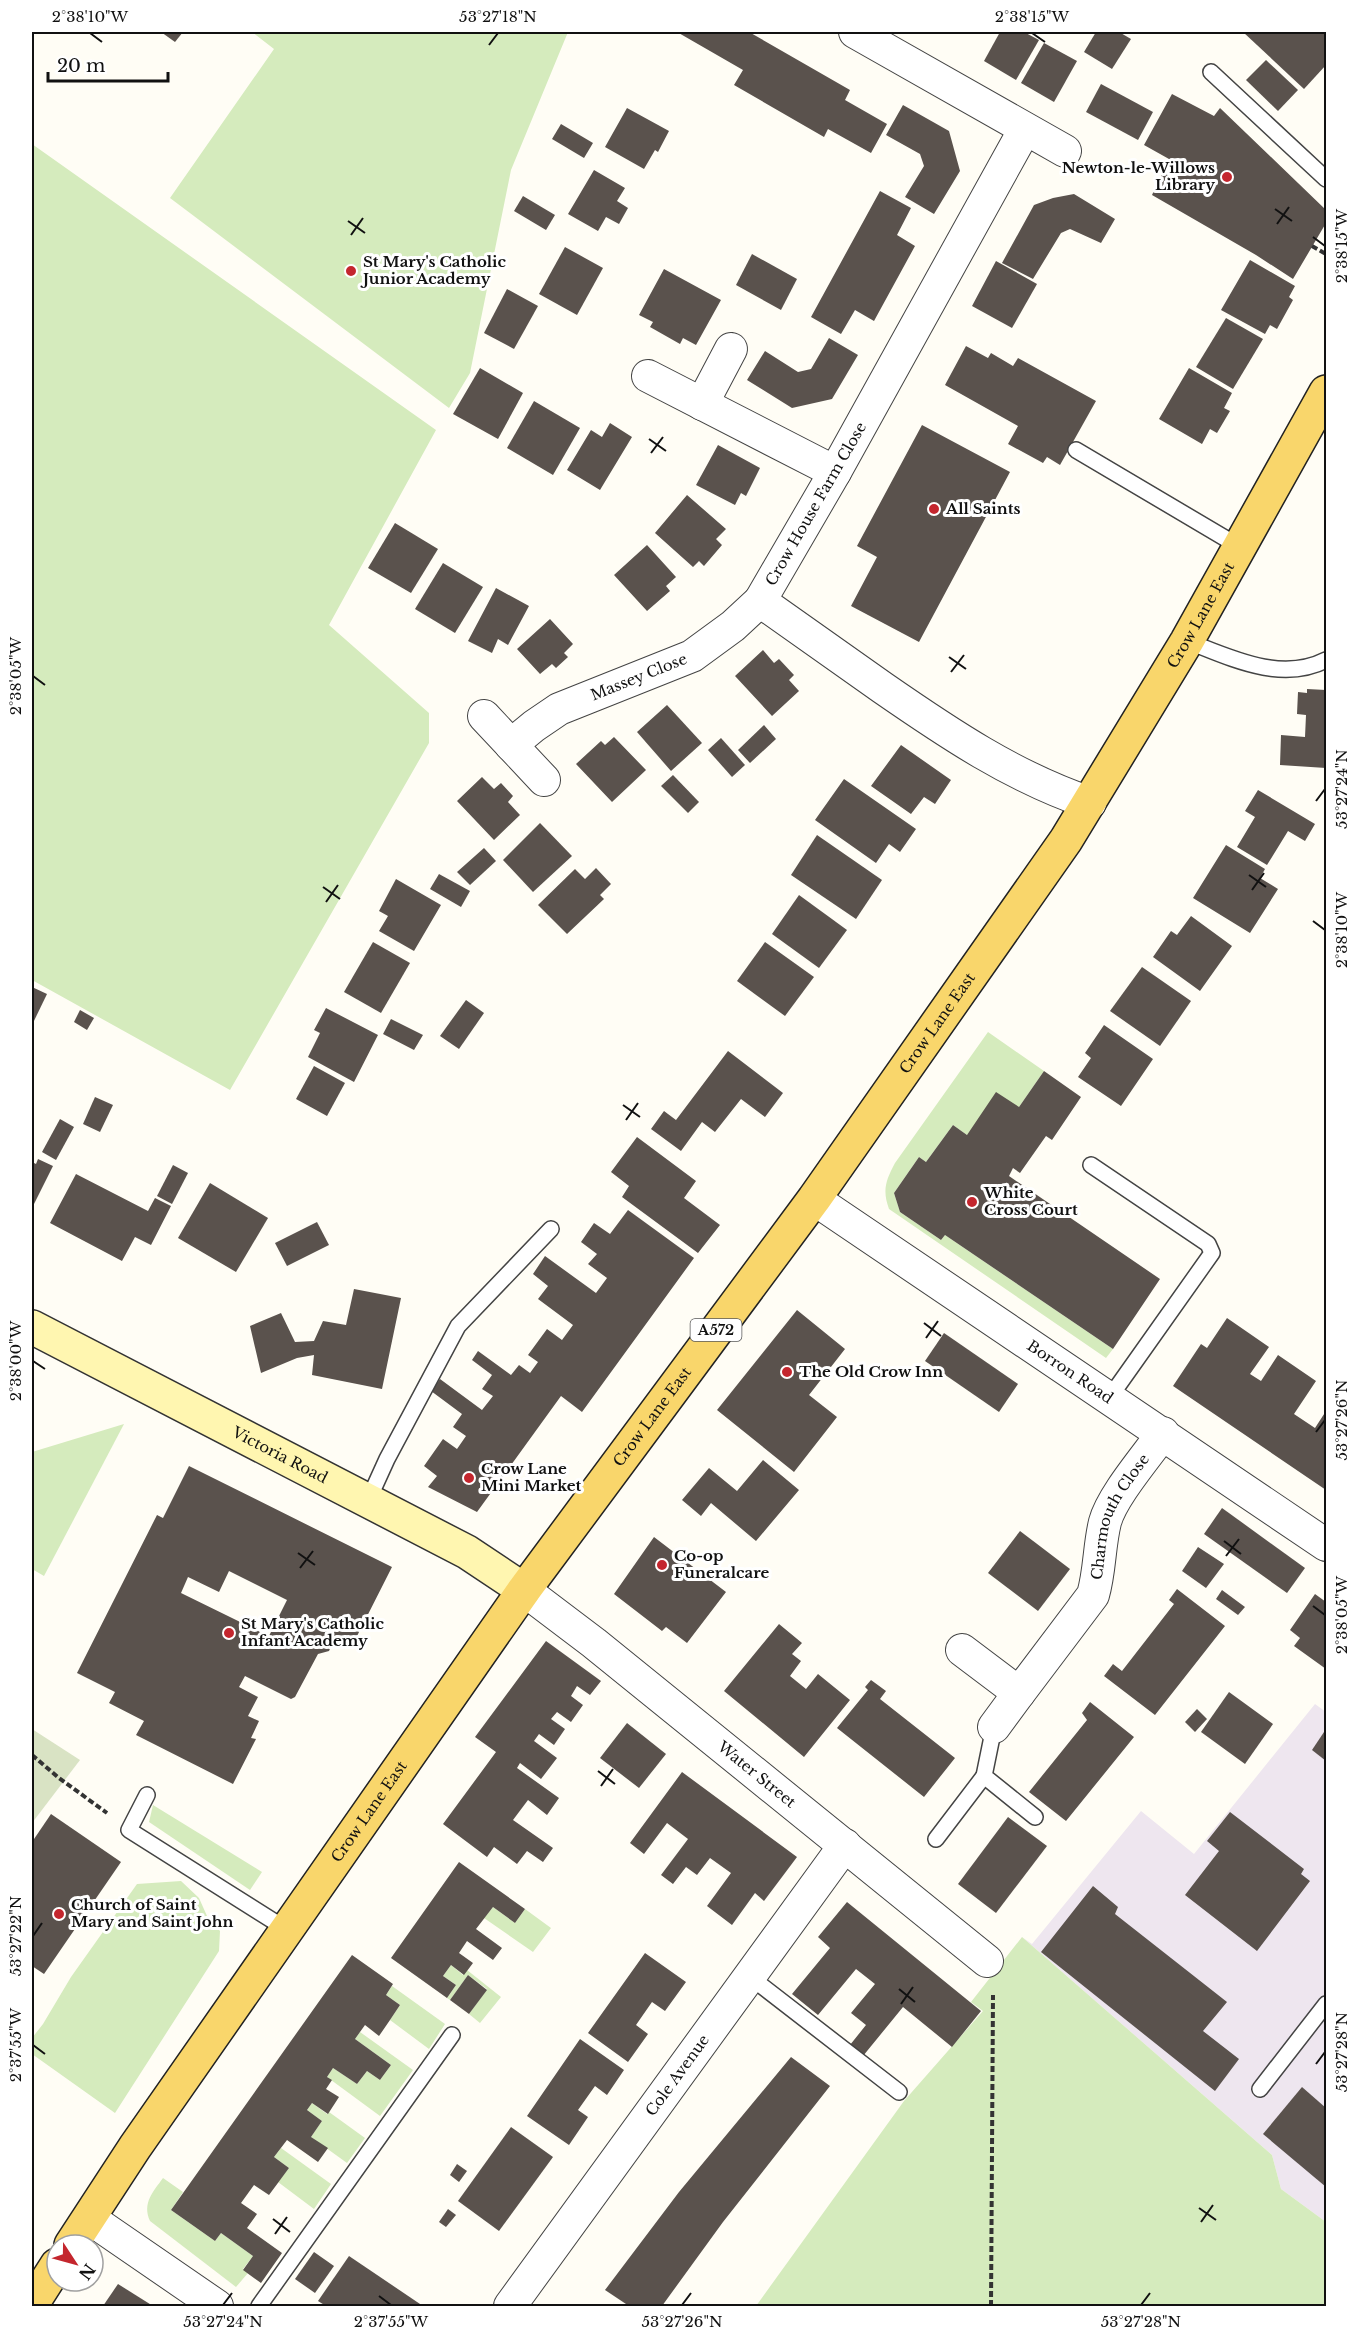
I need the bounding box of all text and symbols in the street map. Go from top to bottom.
text: 2°38'10"W [52,7,129,26]
text: 53°27'18"N [459,7,537,26]
text: 2°38'15"W [995,7,1070,26]
scale bar [48,45,168,83]
text: 20 m [57,55,105,77]
place label: Newton-le-Willows Library [1062,158,1215,194]
marker: Newton-le-Willows Library [1220,170,1234,184]
text: 2°38'15"W [1332,208,1351,283]
place label: St Mary's Catholic Junior Academy [360,252,507,288]
marker: St Mary's Catholic Junior Academy [344,264,358,278]
street label: Crow House Farm Close [761,419,870,589]
place label: All Saints [945,499,1020,518]
marker: All Saints [927,502,941,516]
street label: Crow Lane East [1163,558,1238,672]
text: 2°38'05"W [6,636,25,715]
street label: Massey Close [588,649,690,704]
text: 53°27'24"N [1332,749,1351,829]
text: 2°38'10"W [1332,891,1351,968]
street label: Crow Lane East [895,968,979,1077]
place label: White Cross Court [983,1183,1078,1219]
marker: White Cross Court [965,1195,979,1209]
road number: A572 [690,1319,742,1341]
text: 2°38'00"W [6,1320,25,1401]
street label: Borron Road [1024,1336,1117,1407]
place label: The Old Crow Inn [799,1362,943,1381]
street label: Crow Lane East [609,1363,695,1470]
marker: The Old Crow Inn [780,1365,794,1379]
text: 53°27'26"N [1332,1380,1351,1460]
street label: Victoria Road [228,1422,331,1487]
street label: Charmouth Close [1087,1450,1153,1581]
place label: Crow Lane Mini Market [481,1459,581,1495]
marker: Crow Lane Mini Market [462,1471,476,1485]
place label: Co-op Funeralcare [674,1546,770,1582]
marker: Co-op Funeralcare [655,1558,669,1572]
text: 2°38'05"W [1332,1575,1351,1654]
place label: St Mary's Catholic Infant Academy [241,1614,385,1650]
marker: St Mary's Catholic Infant Academy [222,1626,236,1640]
street label: Water Street [713,1736,800,1812]
street label: Crow Lane East [327,1757,411,1866]
place label: Church of Saint Mary and Saint John [71,1895,233,1931]
text: 53°27'22"N [6,1896,25,1976]
marker: Church of Saint Mary and Saint John [52,1907,66,1921]
text: 2°37'55"W [6,2008,25,2082]
text: 53°27'28"N [1332,2012,1351,2092]
street label: Cole Avenue [641,2031,713,2120]
north arrow [45,2233,105,2293]
text: N [75,2260,100,2284]
text: 53°27'24"N [183,2312,263,2331]
text: 2°37'55"W [354,2312,428,2331]
text: 53°27'26"N [642,2312,722,2331]
text: 53°27'28"N [1101,2312,1181,2331]

